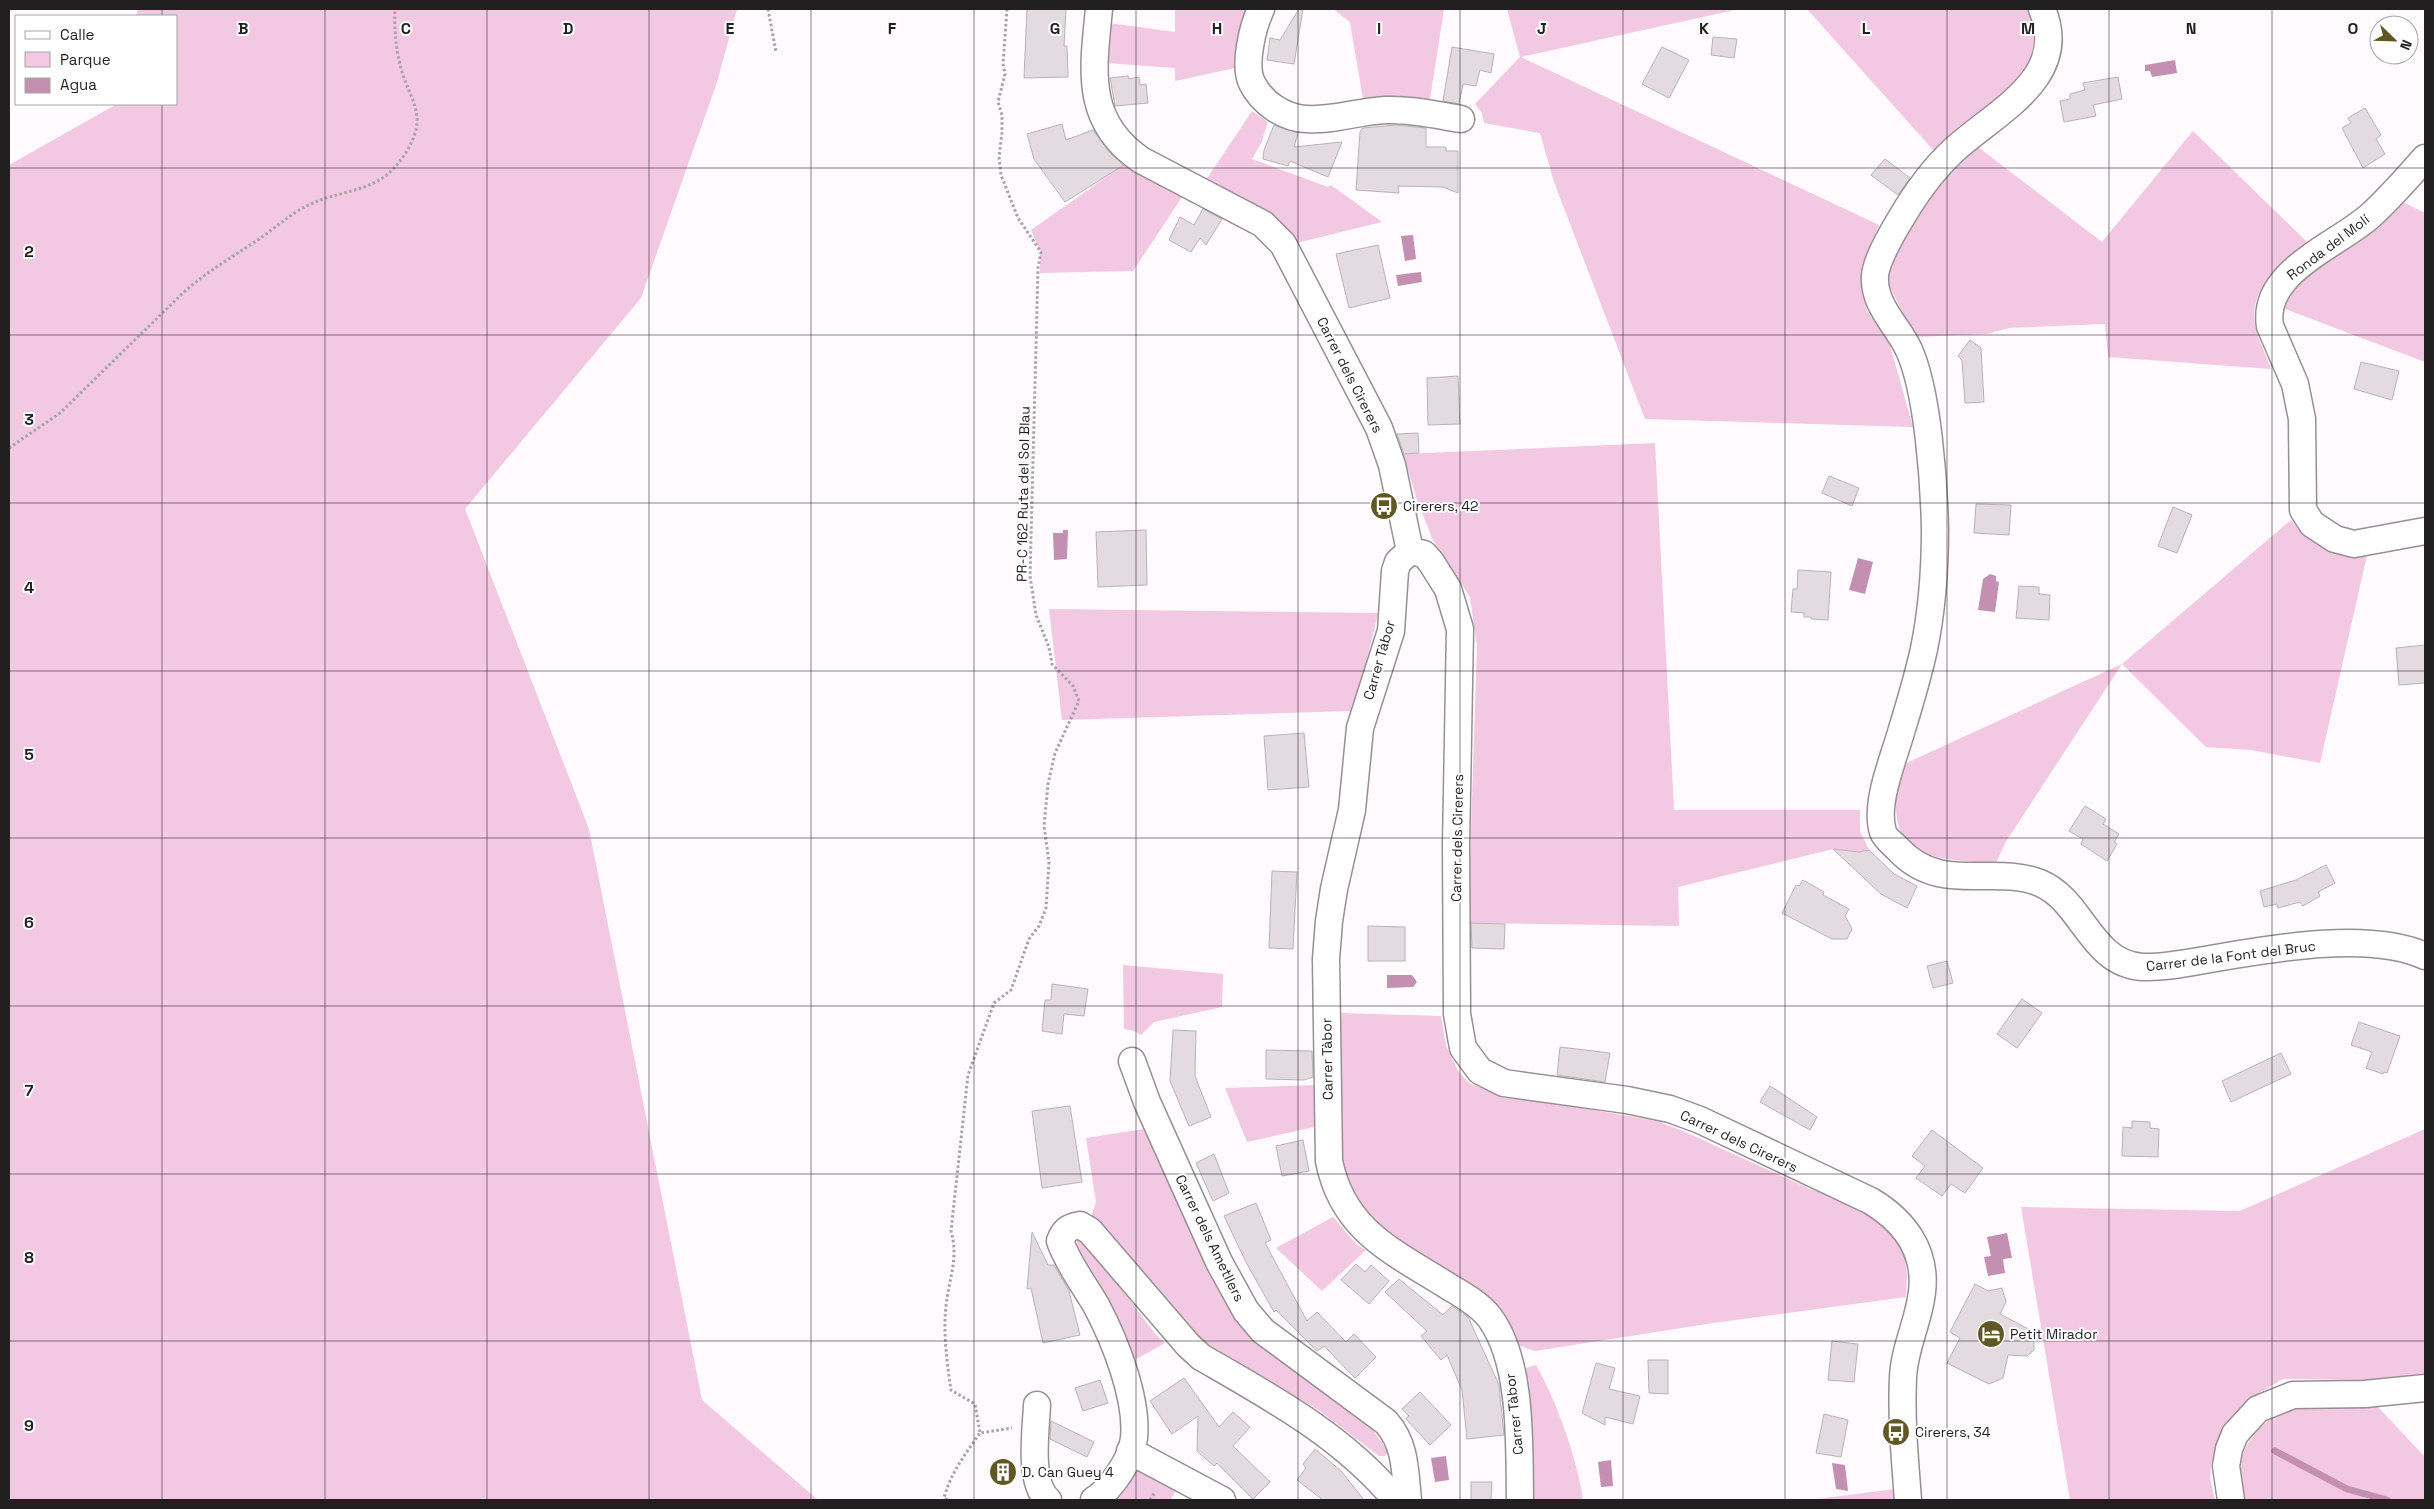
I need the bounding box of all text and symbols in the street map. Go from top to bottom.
legend [15,15,178,105]
north arrow [2369,15,2419,65]
text: B [238,18,248,39]
text: C [401,18,411,39]
text: D [563,18,573,39]
text: E [726,18,735,39]
text: F [888,18,897,39]
text: G [1050,18,1060,39]
text: H [1212,18,1222,39]
text: I [1377,18,1381,39]
text: J [1537,18,1547,39]
text: K [1699,18,1709,39]
text: L [1862,18,1871,39]
text: M [2021,18,2035,39]
text: N [2186,18,2196,39]
text: O [2348,18,2359,39]
text: Calle [60,25,95,44]
text: N [2396,37,2416,53]
text: Parque [60,50,111,69]
text: Agua [60,75,97,94]
street label: Ronda del Molí [2283,210,2373,284]
text: 2 [24,241,34,262]
street label: Carrer dels Cirerers [1313,314,1387,436]
street label: PR-C 162 Ruta del Sol Blau [1012,406,1034,582]
text: 3 [24,409,34,430]
bus stop icon: Cirerers, 42 [1369,491,1399,521]
place label: Cirerers, 42 [1403,497,1478,515]
text: 4 [24,577,34,598]
street label: Carrer Tàbor [1359,618,1399,702]
text: 5 [24,744,34,765]
street label: Carrer dels Cirerers [1447,774,1467,902]
text: 6 [24,912,34,933]
street label: Carrer de la Font del Bruc [2145,937,2317,975]
street label: Carrer Tàbor [1317,1018,1337,1100]
text: 7 [25,1080,34,1101]
street label: Carrer dels Cirerers [1677,1106,1801,1176]
street label: Carrer dels Ametllers [1171,1172,1249,1304]
text: 8 [24,1247,34,1268]
hotel icon: Petit Mirador [1976,1319,2006,1349]
place label: Petit Mirador [2010,1325,2098,1343]
street label: Carrer Tàbor [1501,1372,1527,1456]
text: 9 [24,1415,34,1436]
bus stop icon: Cirerers, 34 [1881,1417,1911,1447]
place label: Cirerers, 34 [1915,1423,1991,1441]
building icon: D. Can Guey 4 [988,1457,1018,1487]
place label: D. Can Guey 4 [1022,1463,1114,1481]

